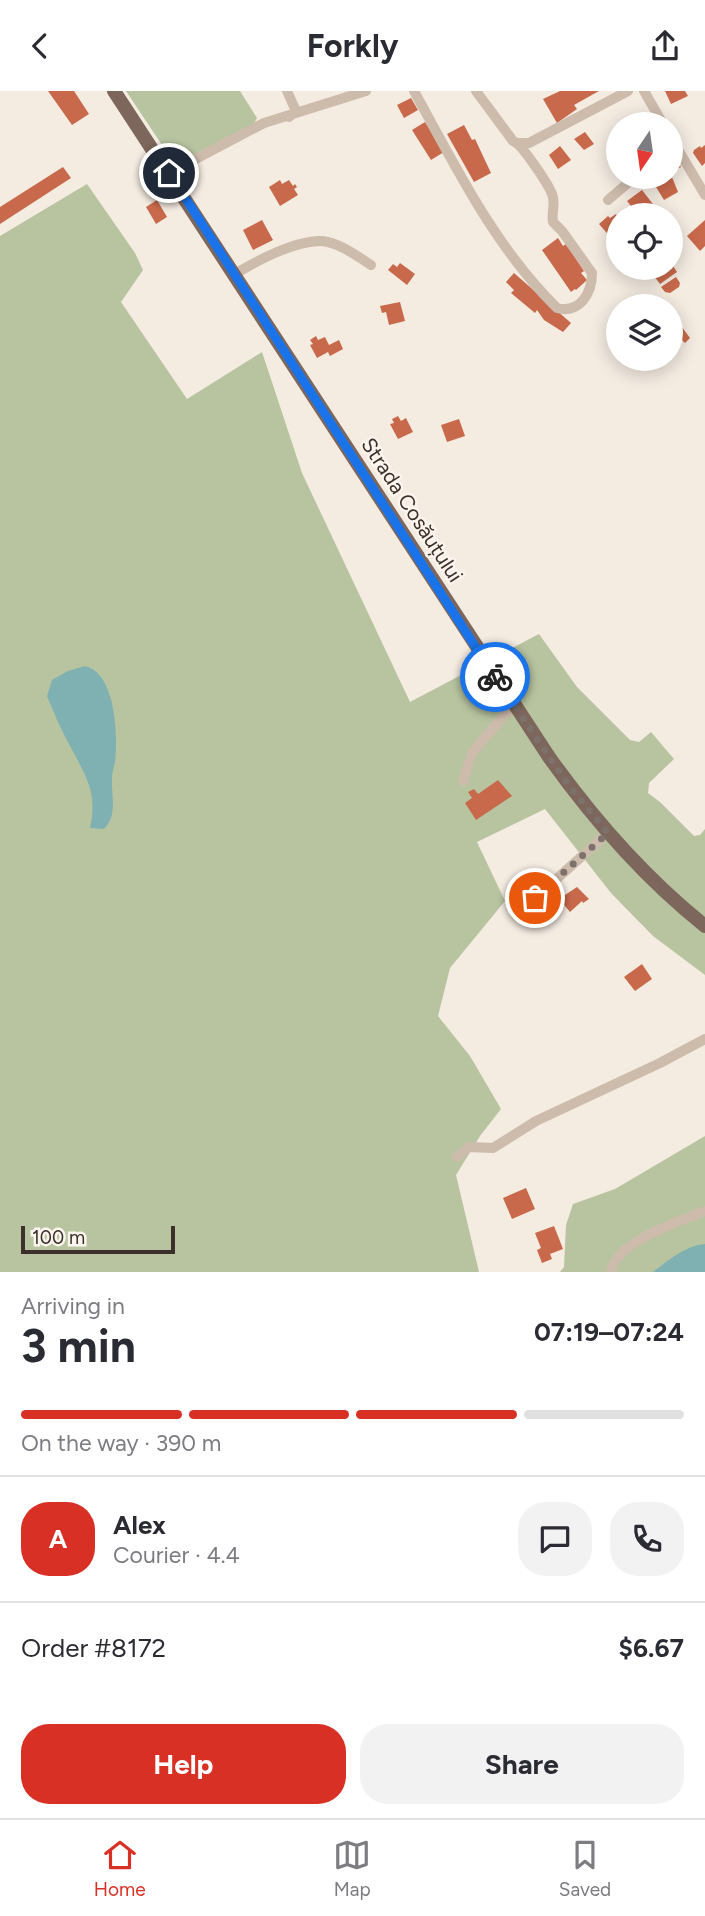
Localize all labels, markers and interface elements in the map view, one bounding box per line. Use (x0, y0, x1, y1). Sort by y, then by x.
icon: back (21, 27, 59, 65)
text: Forkly (307, 27, 398, 65)
icon: share (646, 27, 684, 65)
north arrow (606, 112, 682, 189)
map controls (606, 112, 683, 371)
pin (139, 143, 199, 203)
icon: home (150, 154, 188, 192)
button: locate (606, 203, 683, 280)
button: layers (606, 294, 683, 371)
street label: Strada Cosăuțului (356, 433, 468, 587)
courier (460, 642, 530, 712)
icon: bike (476, 658, 514, 696)
pin (505, 868, 565, 928)
icon: bag (516, 879, 554, 917)
scale bar (21, 1223, 175, 1255)
text: 100 m (32, 1226, 85, 1249)
text: Arriving in (21, 1292, 125, 1320)
text: 07:19–07:24 (534, 1316, 684, 1348)
text: 3 min (21, 1318, 136, 1374)
text: On the way · 390 m (21, 1429, 221, 1457)
button: chat (518, 1502, 592, 1576)
button: phone (610, 1502, 684, 1576)
text: Alex (113, 1509, 166, 1541)
text: A (49, 1523, 67, 1555)
text: Courier · 4.4 (113, 1541, 240, 1569)
text: Order #8172 (21, 1632, 166, 1664)
text: $6.67 (619, 1632, 684, 1664)
button: Help (21, 1724, 346, 1804)
button: Share (360, 1724, 684, 1804)
tab: Home (94, 1836, 146, 1901)
tab: Map (333, 1836, 371, 1901)
tab: Saved (559, 1836, 611, 1901)

